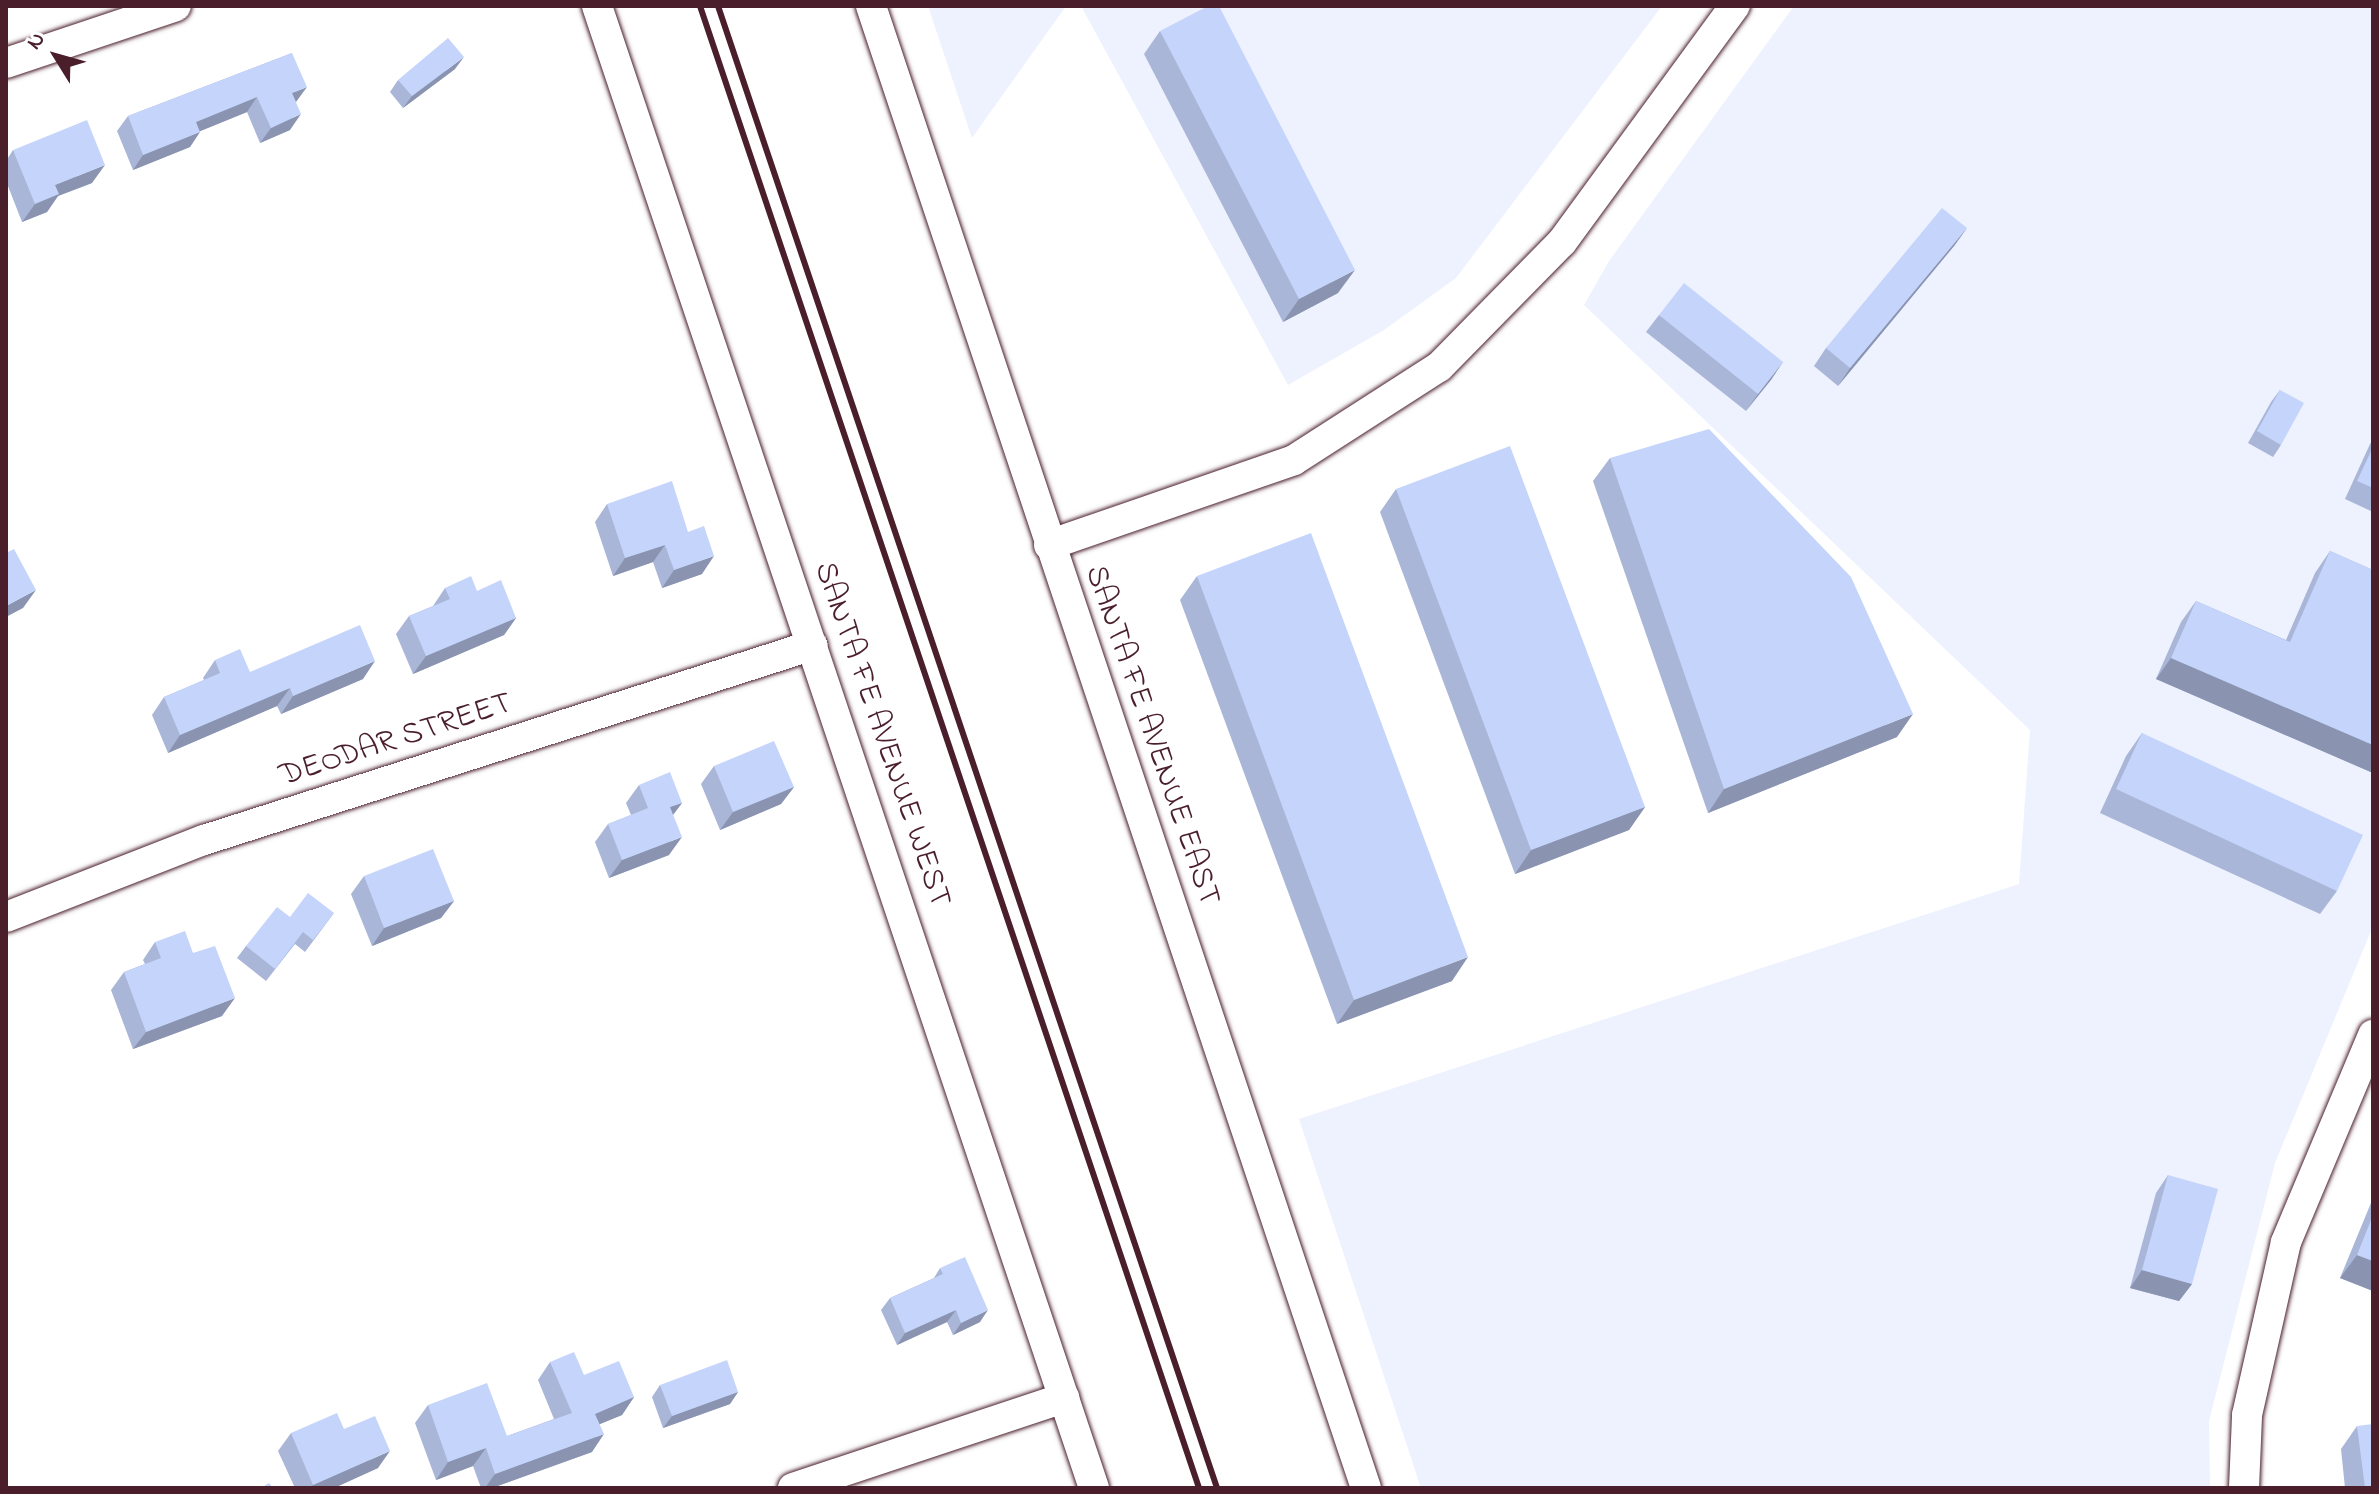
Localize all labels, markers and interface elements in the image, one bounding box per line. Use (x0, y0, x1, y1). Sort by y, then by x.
north arrow (16, 16, 96, 96)
text: N (20, 26, 54, 57)
street label: SANTA FE AVENUE WEST (804, 557, 958, 913)
street label: SANTA FE AVENUE EAST (1075, 561, 1227, 911)
street label: DEODAR STREET (275, 685, 517, 797)

